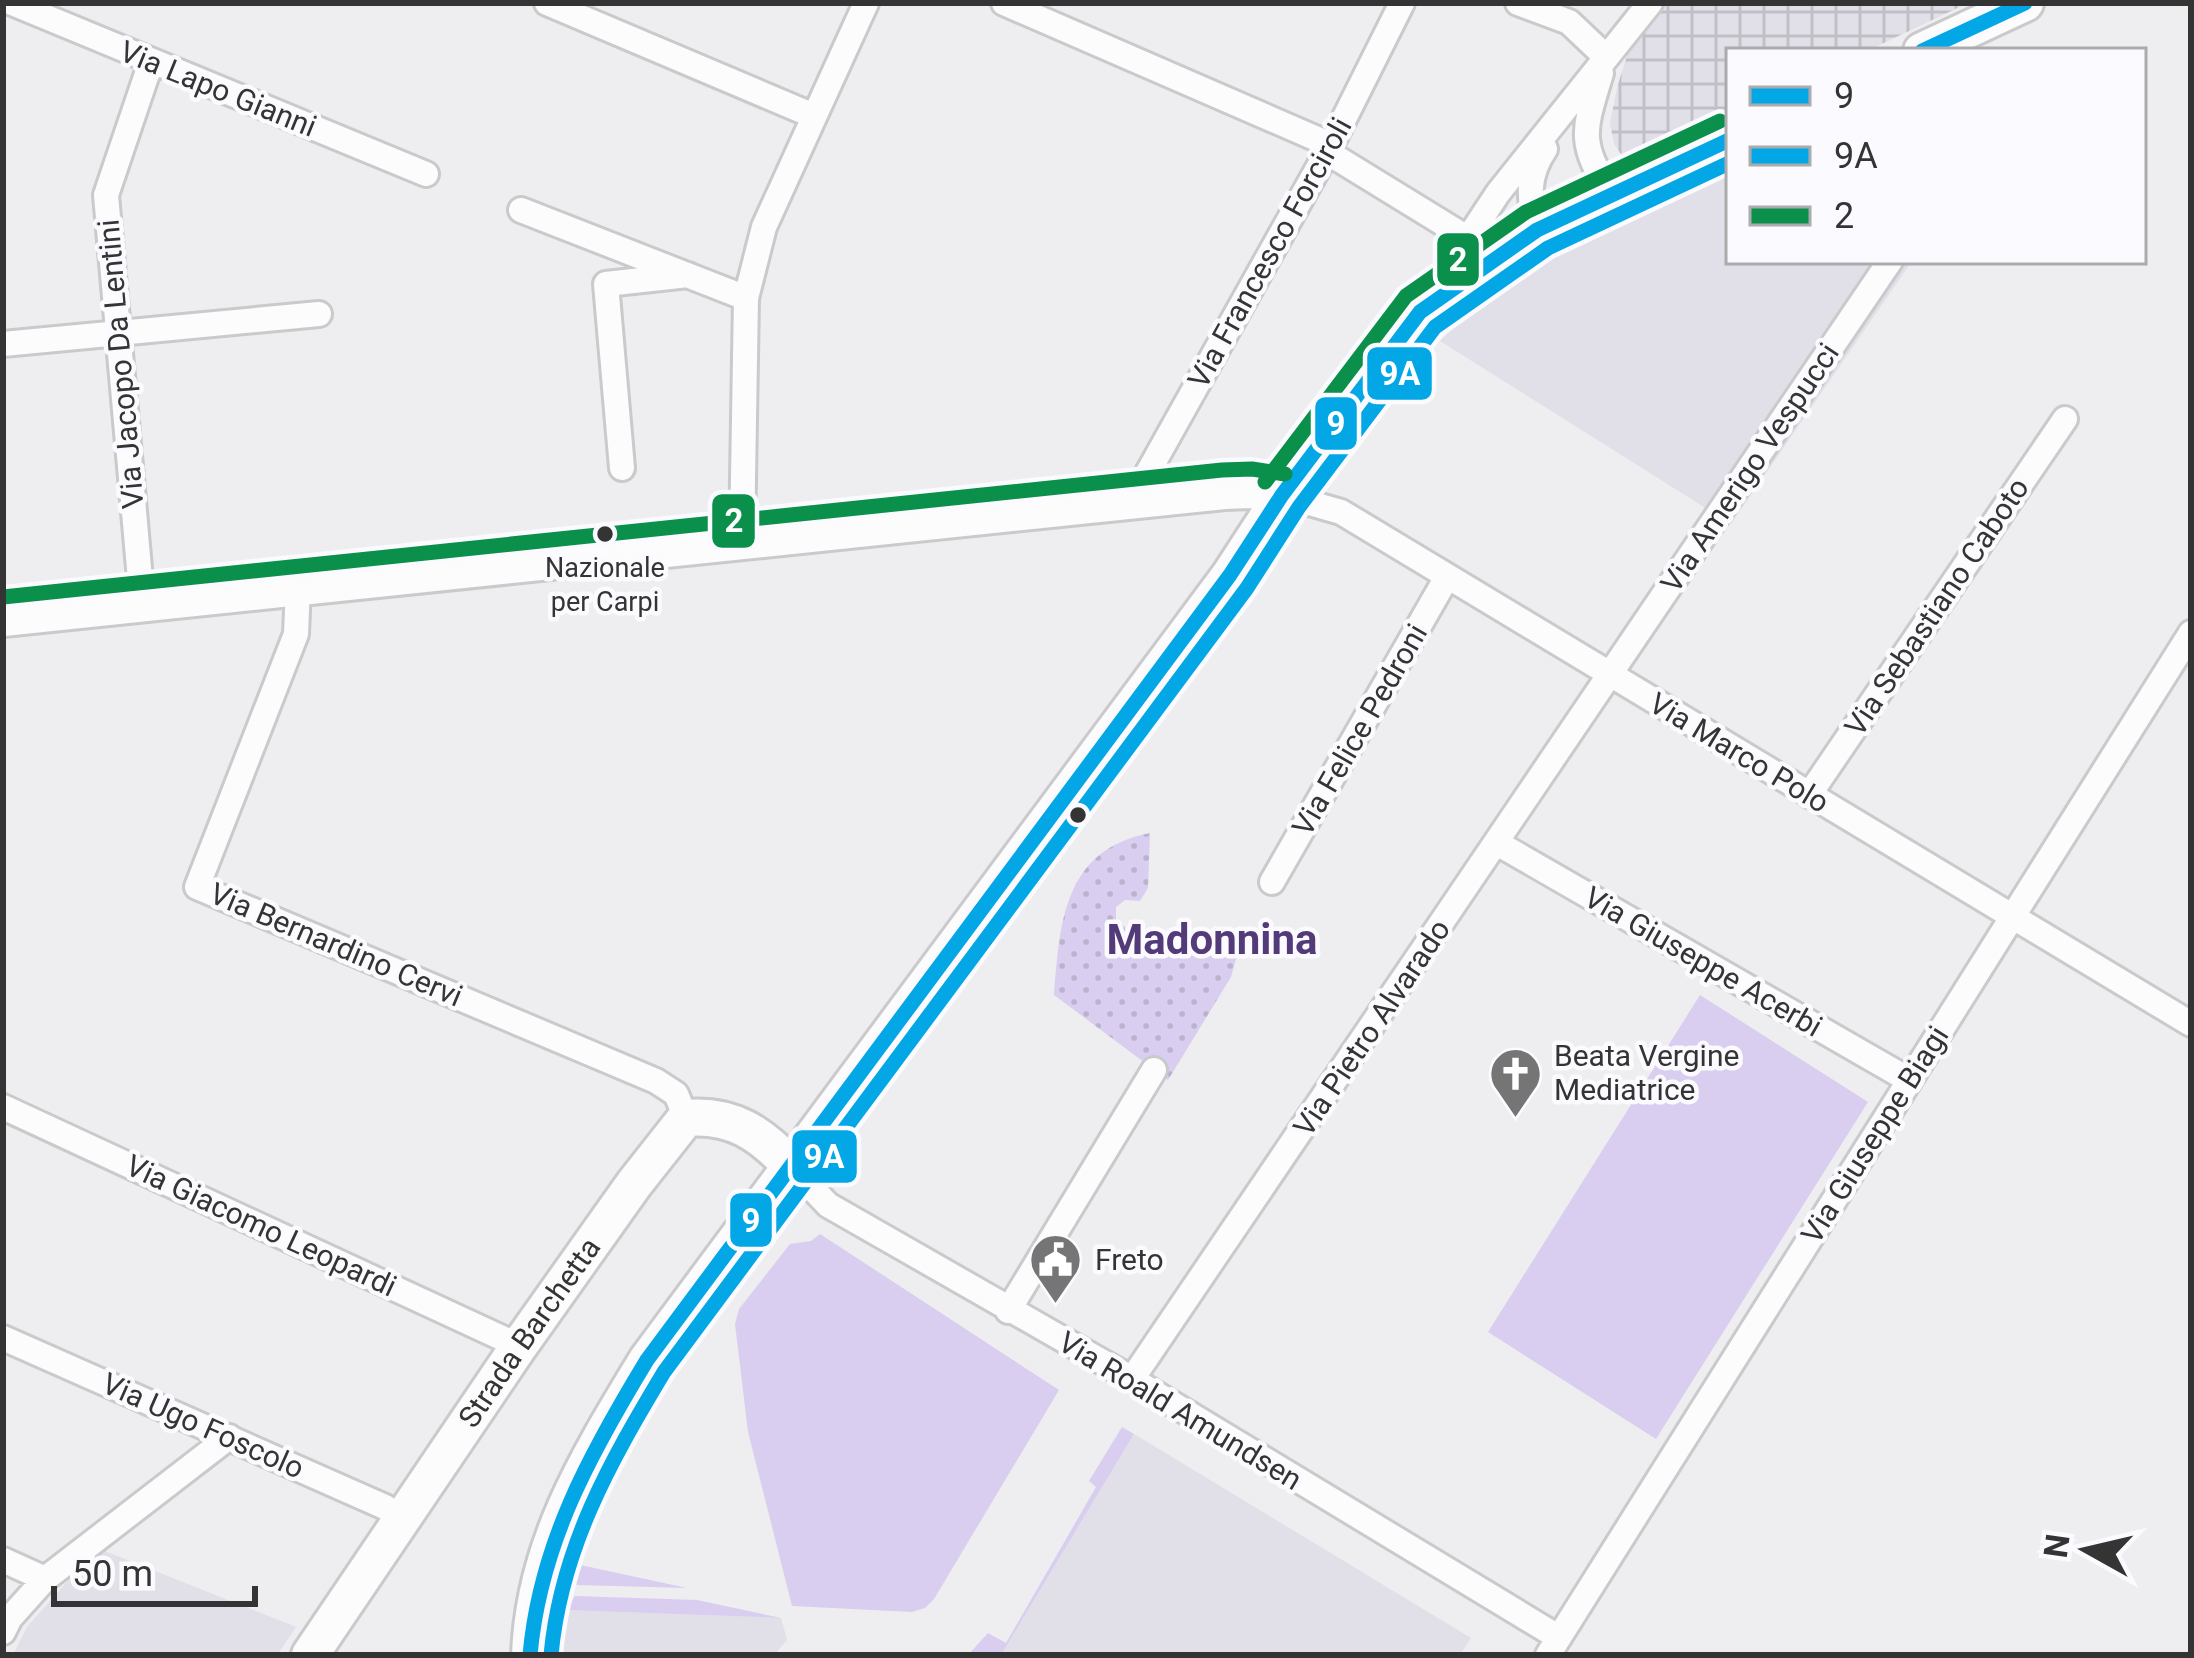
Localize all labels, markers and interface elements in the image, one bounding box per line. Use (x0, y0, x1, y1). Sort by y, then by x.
street label: Via Lapo Gianni (115, 33, 321, 144)
legend (1726, 48, 2146, 264)
text: 9 (1834, 75, 1854, 117)
street label: Via Francesco Forciroli (1181, 111, 1359, 394)
text: 9A (1834, 135, 1878, 177)
text: 2 (1834, 195, 1854, 237)
street label: Via Jacopo Da Lentini (90, 218, 151, 510)
line badge: 2 (1435, 231, 1481, 288)
text: 2 (1449, 240, 1467, 279)
street label: Via Amerigo Vespucci (1653, 337, 1846, 599)
line badge: 9A (1365, 345, 1434, 402)
text: 9A (1379, 354, 1421, 393)
line badge: 9 (1313, 395, 1359, 452)
text: 9 (1327, 404, 1345, 443)
street label: Via Sebastiano Caboto (1837, 471, 2036, 742)
line badge: 2 (710, 492, 757, 550)
text: 2 (725, 501, 743, 540)
marker: Nazionale per Carpi (594, 523, 616, 545)
place label: Nazionale per Carpi (545, 552, 665, 618)
street label: Via Felice Pedroni (1285, 618, 1434, 842)
street label: Via Marco Polo (1643, 685, 1835, 820)
unlabelled marker (1067, 804, 1089, 826)
street label: Via Bernardino Cervi (205, 876, 468, 1014)
street label: Via Giuseppe Acerbi (1578, 879, 1828, 1044)
street label: Via Pietro Alvarado (1286, 913, 1457, 1143)
district label: Madonnina (1107, 915, 1317, 964)
street label: Via Giuseppe Biagi (1794, 1020, 1955, 1250)
place label: Beata Vergine Mediatrice (1554, 1038, 1739, 1107)
church icon: Beata Vergine Mediatrice (1487, 1045, 1543, 1119)
line badge: 9A (790, 1128, 859, 1185)
text: 9A (803, 1137, 845, 1176)
street label: Via Giacomo Leopardi (120, 1147, 402, 1304)
line badge: 9 (728, 1191, 774, 1249)
text: 9 (742, 1201, 760, 1240)
street label: Strada Barchetta (451, 1231, 607, 1434)
public building icon: Freto (1028, 1232, 1084, 1306)
place label: Freto (1095, 1242, 1164, 1277)
street label: Via Roald Amundsen (1052, 1324, 1308, 1497)
street label: Via Ugo Foscolo (97, 1365, 309, 1486)
north arrow (2026, 1490, 2146, 1610)
scale bar (54, 1532, 255, 1606)
text: N (2036, 1532, 2078, 1560)
text: 50 m (72, 1553, 153, 1595)

